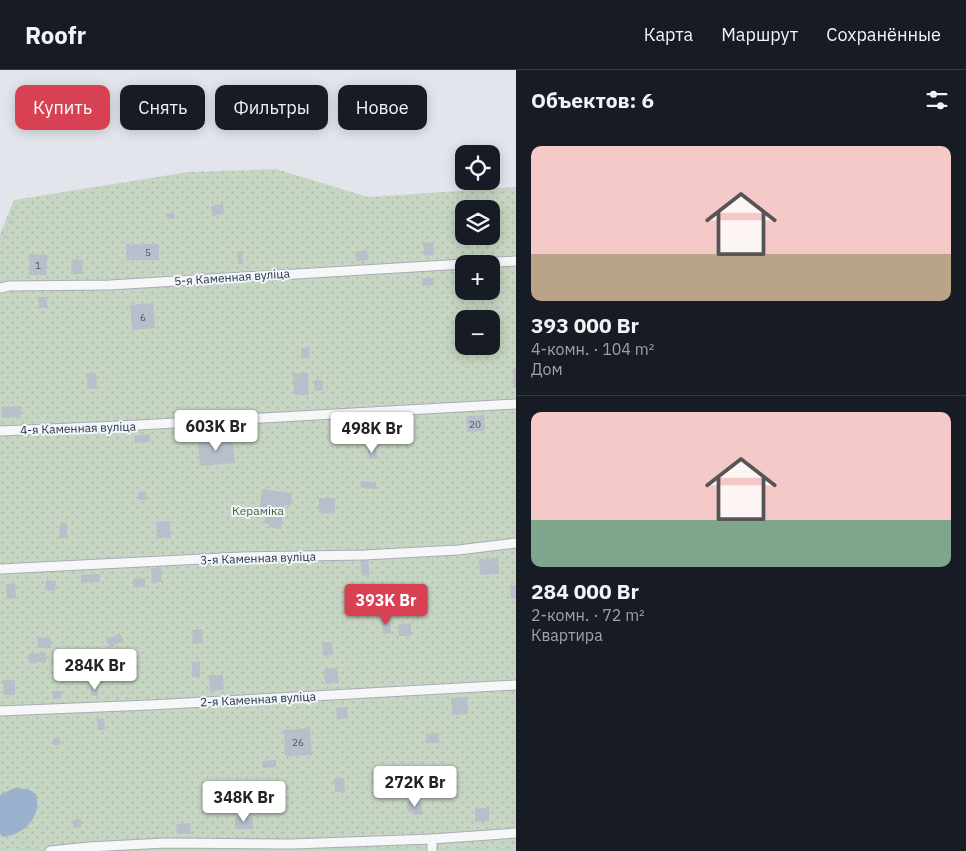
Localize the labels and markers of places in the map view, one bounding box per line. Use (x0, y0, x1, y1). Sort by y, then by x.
pin: 603K Br (170, 410, 262, 452)
pin: 498K Br (326, 412, 418, 454)
pin: 393K Br (340, 584, 432, 626)
pin: 284K Br (49, 648, 141, 691)
pin: 272K Br (369, 766, 461, 808)
pin: 348K Br (198, 780, 290, 823)

